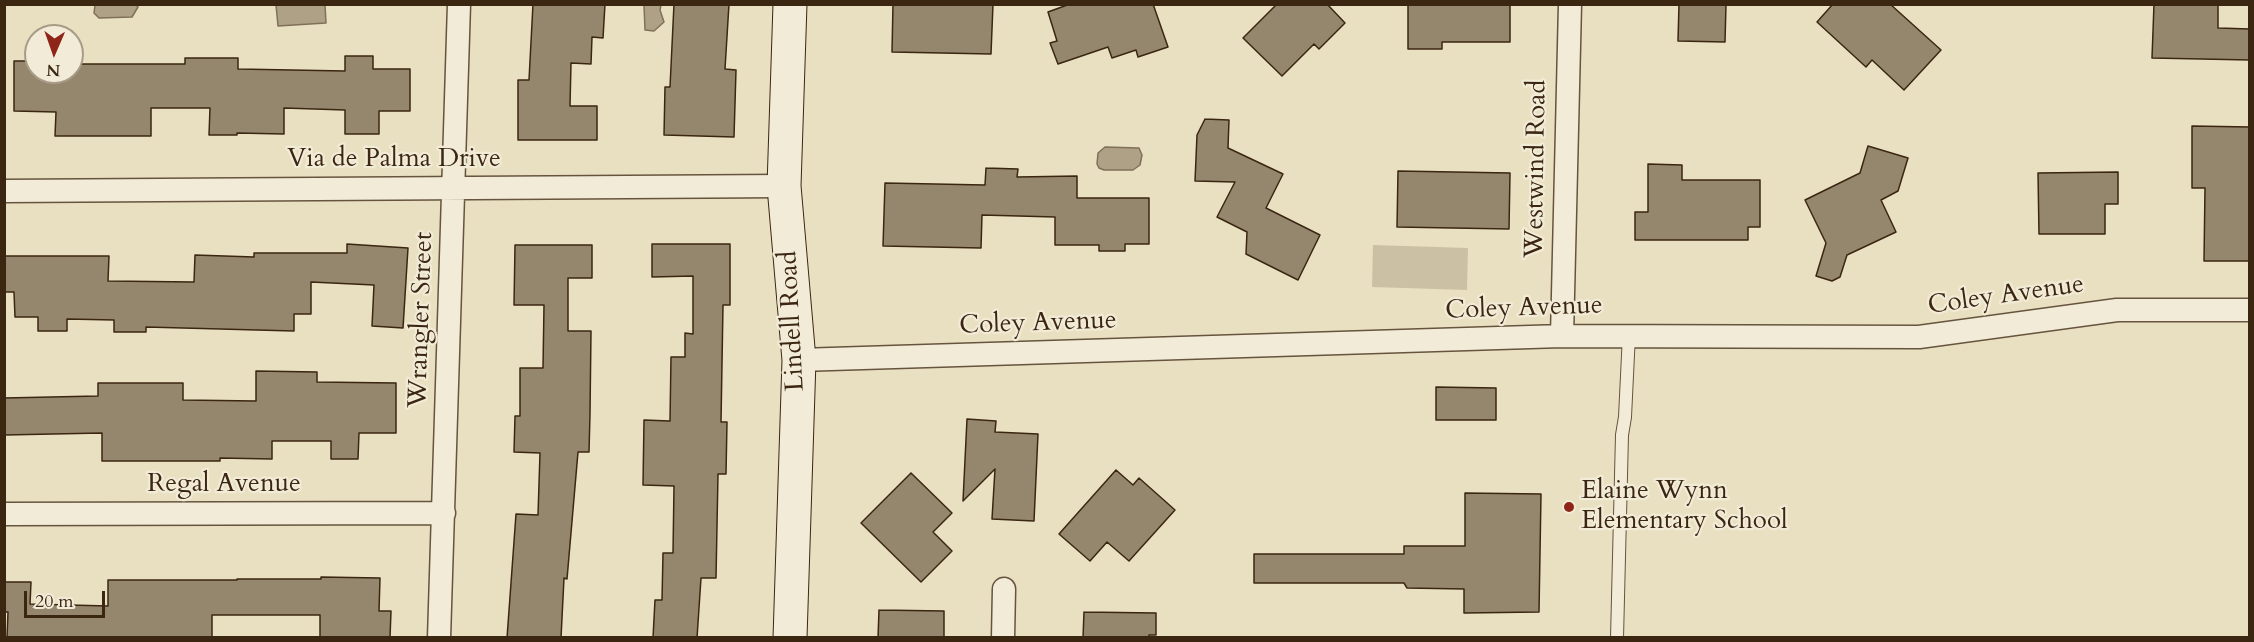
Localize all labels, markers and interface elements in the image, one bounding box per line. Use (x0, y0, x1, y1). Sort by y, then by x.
north arrow (24, 24, 84, 84)
text: N (46, 59, 61, 81)
street label: Westwind Road (1520, 80, 1554, 258)
street label: Via de Palma Drive (287, 144, 501, 176)
street label: Wrangler Street (403, 231, 441, 409)
street label: Lindell Road (774, 250, 812, 392)
street label: Coley Avenue (1926, 270, 2086, 322)
street label: Coley Avenue (1445, 291, 1603, 327)
street label: Coley Avenue (959, 306, 1117, 342)
street label: Regal Avenue (147, 469, 301, 501)
place label: Elaine Wynn Elementary School (1581, 476, 1788, 538)
marker: Elaine Wynn Elementary School (1562, 500, 1576, 514)
scale bar (27, 579, 108, 617)
text: 20 m (35, 589, 74, 614)

